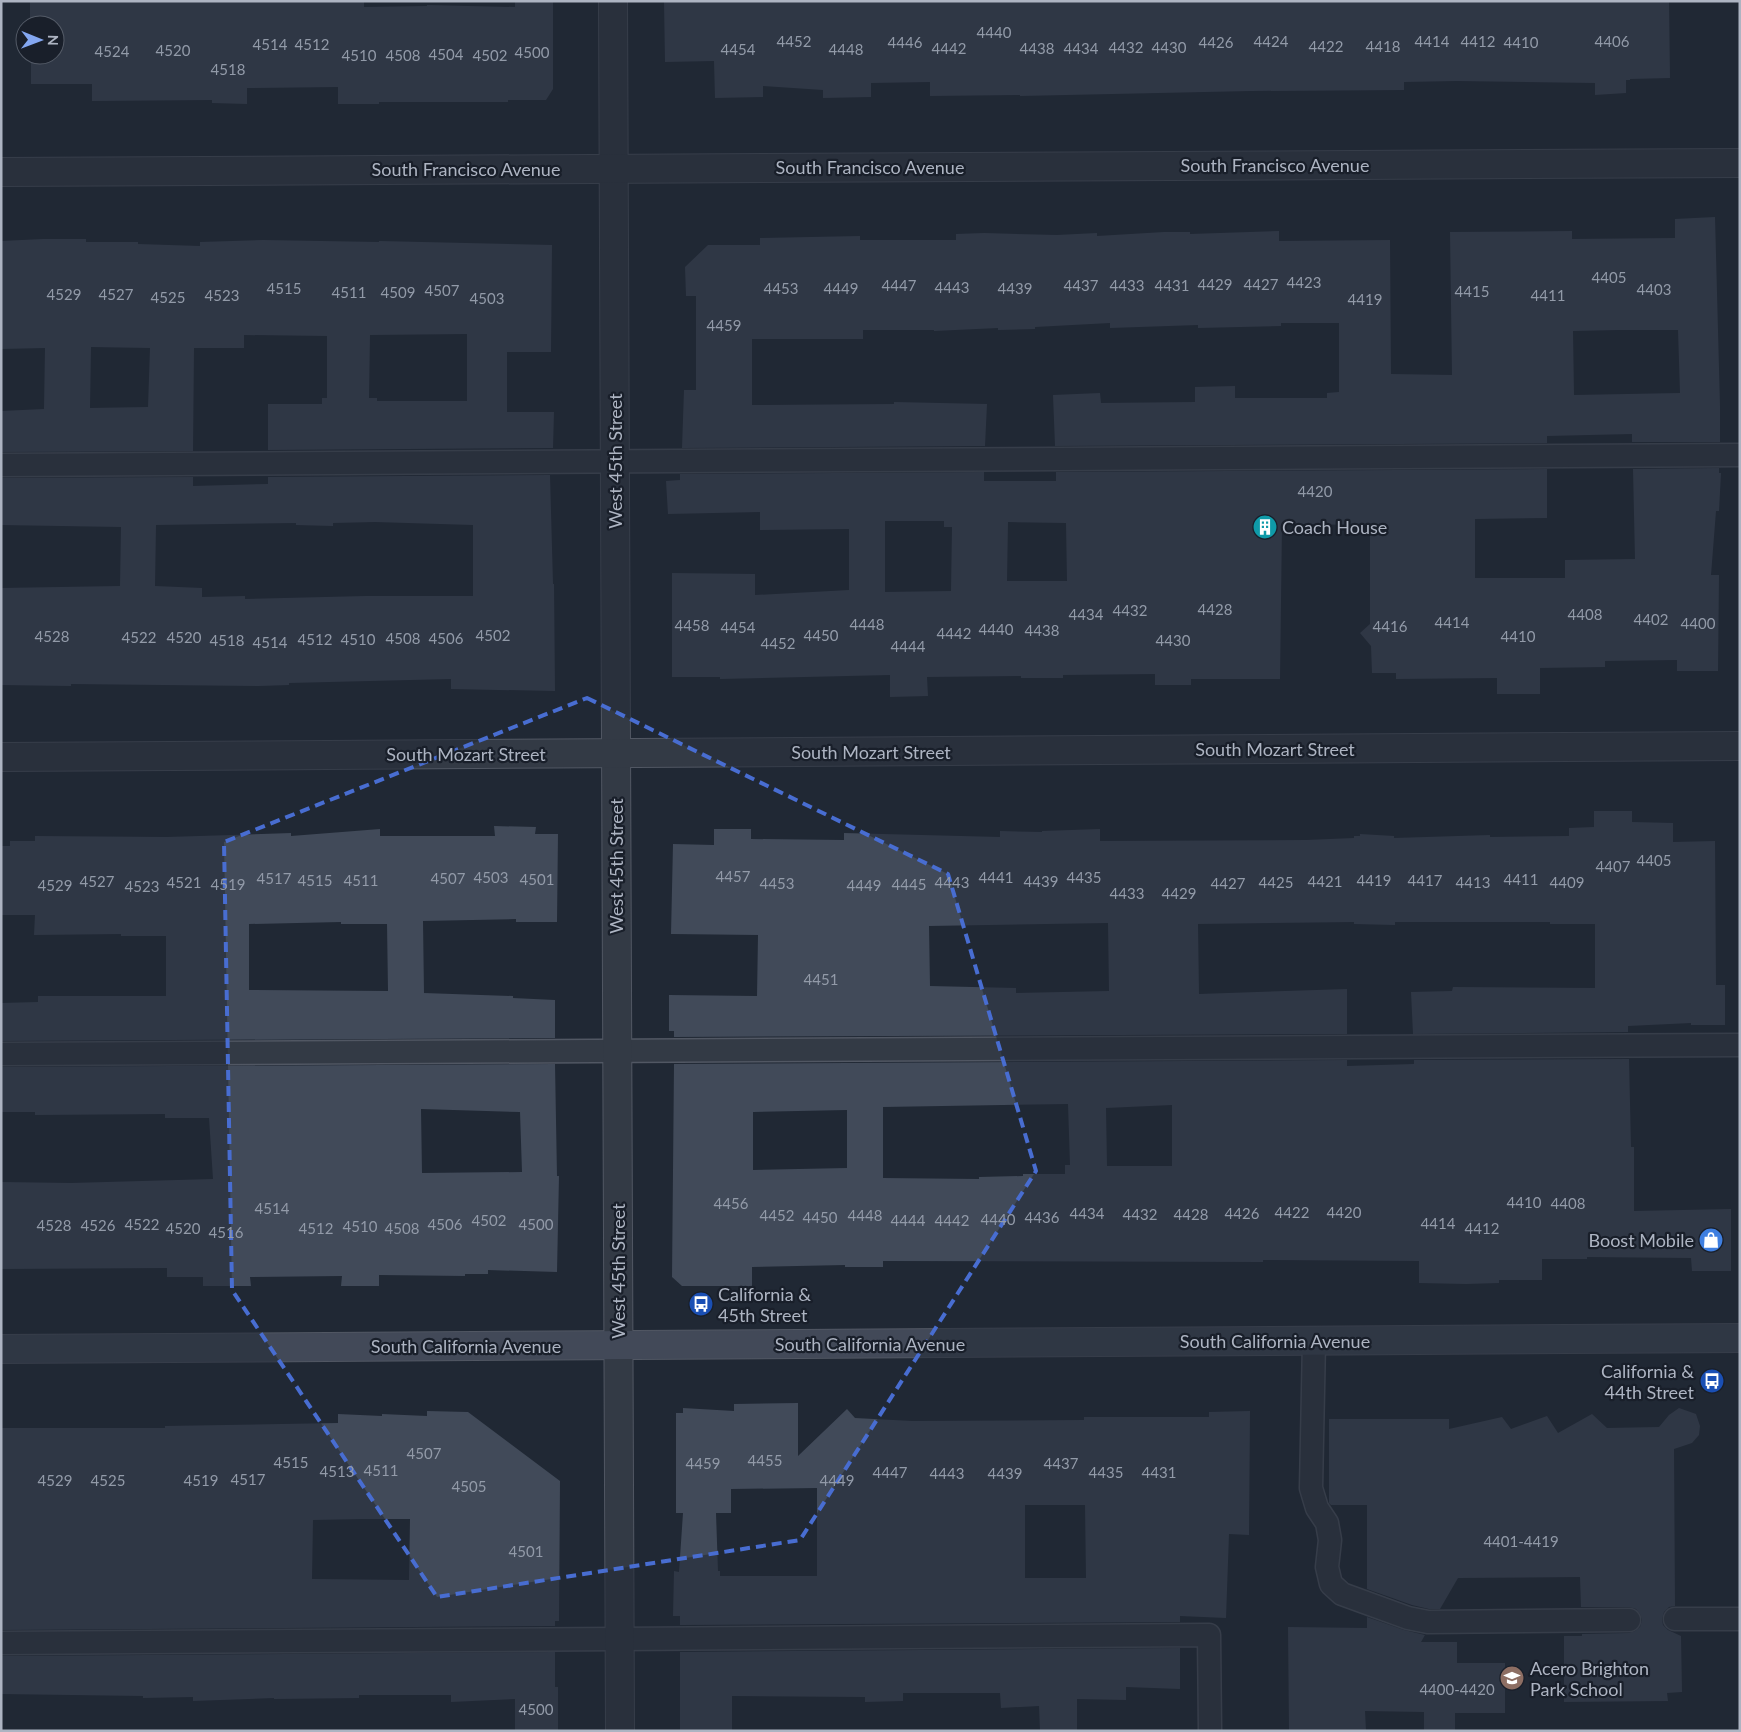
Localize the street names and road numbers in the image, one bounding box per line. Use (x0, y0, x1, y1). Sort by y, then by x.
street label: South Francisco Avenue (1181, 154, 1369, 176)
street label: South Francisco Avenue (776, 156, 964, 178)
street label: South Francisco Avenue (372, 158, 560, 180)
street label: West 45th Street (604, 393, 626, 529)
street label: South Mozart Street (1195, 738, 1355, 760)
street label: South Mozart Street (791, 741, 951, 763)
street label: South Mozart Street (386, 743, 546, 765)
street label: West 45th Street (605, 798, 627, 934)
street label: West 45th Street (607, 1203, 629, 1339)
street label: South California Avenue (1180, 1330, 1370, 1352)
street label: South California Avenue (775, 1333, 965, 1355)
street label: South California Avenue (371, 1335, 561, 1357)

